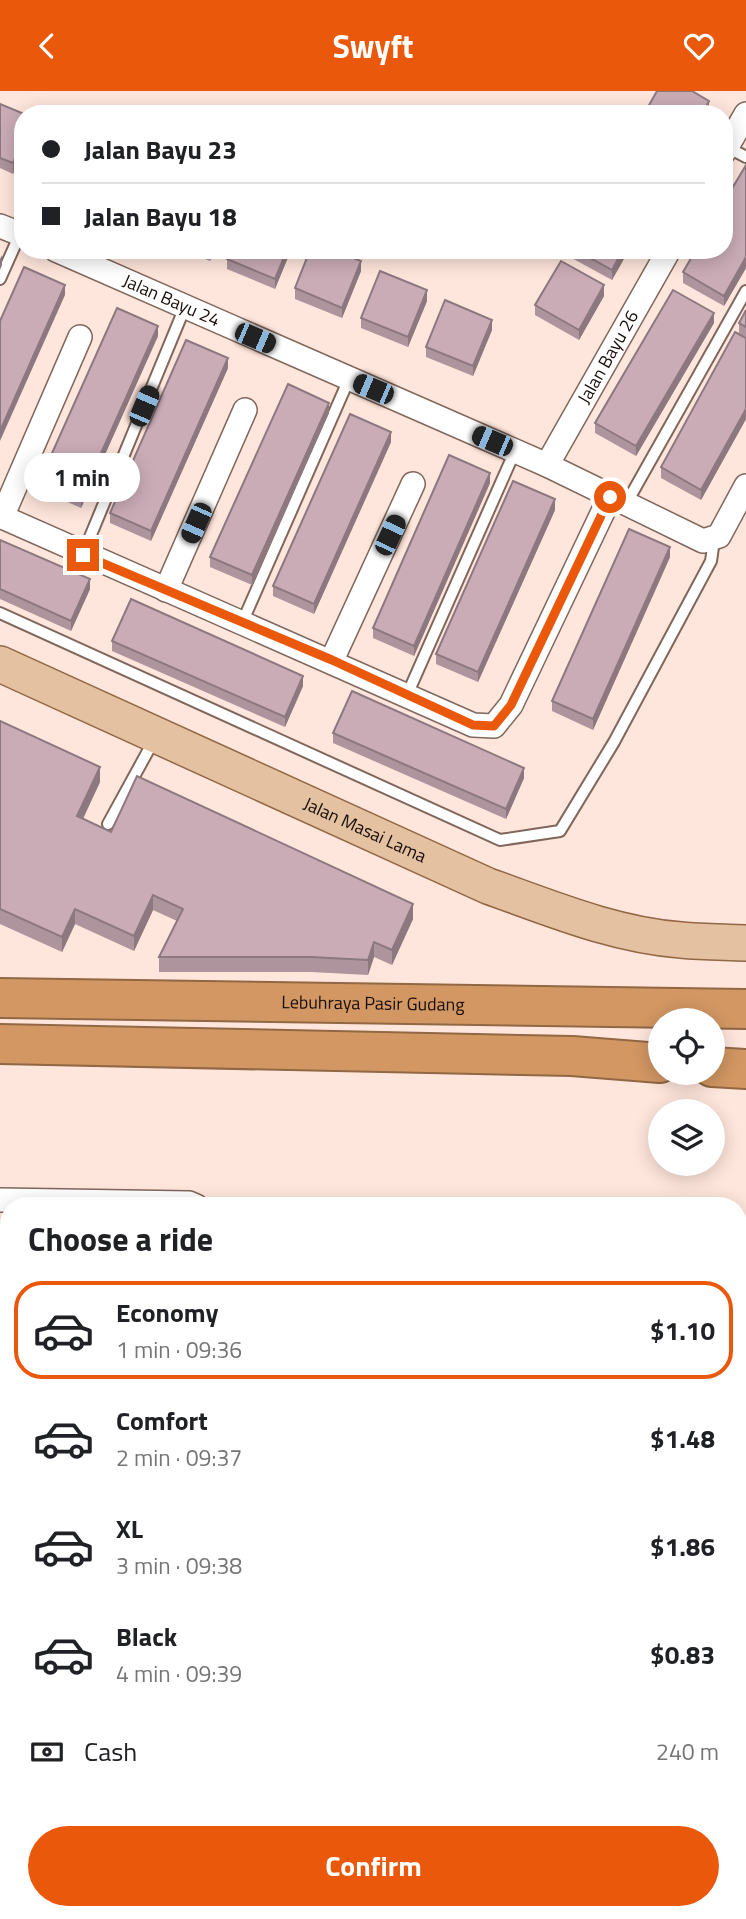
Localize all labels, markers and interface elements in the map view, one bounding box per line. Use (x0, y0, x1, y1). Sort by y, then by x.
text: Swyft (333, 22, 413, 70)
icon: back (28, 27, 66, 65)
icon: heart (680, 27, 718, 65)
text: Jalan Bayu 23 (84, 130, 237, 169)
text: Jalan Bayu 18 (84, 197, 237, 236)
street label: Jalan Bayu 24 (119, 267, 224, 333)
street label: Jalan Bayu 26 (570, 305, 645, 409)
car (232, 320, 279, 356)
car (350, 371, 397, 407)
car (127, 383, 162, 429)
car (469, 423, 516, 459)
callout: 1 min (25, 454, 141, 503)
text: 1 min (54, 460, 110, 495)
route start (594, 481, 626, 513)
car (178, 500, 215, 546)
car (372, 512, 409, 558)
route end (67, 539, 99, 571)
street label: Jalan Masai Lama (299, 790, 431, 869)
street label: Lebuhraya Pasir Gudang (281, 988, 465, 1018)
map controls (648, 1008, 725, 1176)
button: locate (648, 1008, 725, 1085)
button: layers (648, 1099, 725, 1176)
text: Choose a ride (28, 1215, 213, 1263)
text: Economy (116, 1293, 218, 1332)
icon: car (32, 1299, 95, 1362)
text: $1.10 (650, 1311, 715, 1350)
text: 1 min · 09:36 (116, 1332, 242, 1367)
text: Comfort (116, 1401, 208, 1440)
icon: car (32, 1407, 95, 1470)
text: $1.48 (650, 1419, 715, 1458)
text: 2 min · 09:37 (116, 1440, 242, 1475)
text: XL (116, 1509, 143, 1548)
icon: car (32, 1515, 95, 1578)
text: $1.86 (650, 1527, 715, 1566)
text: 3 min · 09:38 (116, 1548, 242, 1583)
text: Black (116, 1617, 177, 1656)
icon: car (32, 1623, 95, 1686)
text: $0.83 (650, 1635, 715, 1674)
text: 4 min · 09:39 (116, 1656, 242, 1691)
text: Cash (84, 1732, 137, 1771)
icon: cash (28, 1733, 66, 1771)
text: 240 m (656, 1734, 719, 1769)
button: Confirm (28, 1826, 719, 1906)

